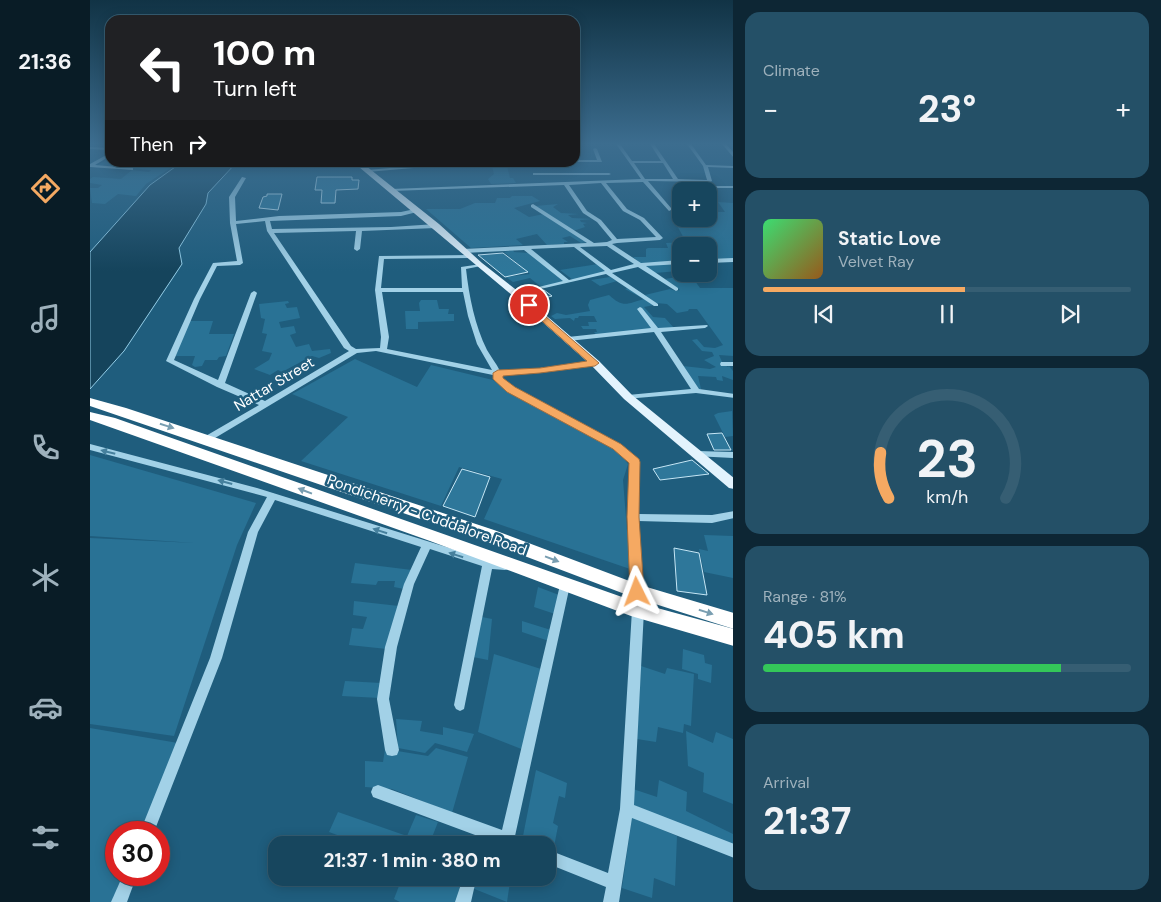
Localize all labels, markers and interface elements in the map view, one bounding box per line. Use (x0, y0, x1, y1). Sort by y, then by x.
text: 100 m (213, 30, 316, 76)
icon: left (130, 35, 195, 100)
text: 21:36 (18, 47, 72, 76)
text: Climate (763, 60, 820, 81)
text: Turn left (213, 74, 297, 103)
text: 23° (918, 84, 976, 134)
text: − (763, 91, 778, 128)
text: + (1116, 91, 1131, 128)
icon: right (183, 130, 211, 158)
text: Then (130, 132, 173, 157)
icon: directions (28, 171, 63, 206)
map controls (672, 182, 717, 282)
button: + (672, 182, 717, 227)
text: Static Love (838, 226, 941, 251)
button: − (672, 237, 717, 282)
text: Velvet Ray (838, 251, 914, 272)
pin (508, 284, 550, 326)
icon: arrive (515, 291, 543, 319)
icon: previous (810, 300, 838, 328)
icon: pause (933, 300, 961, 328)
icon: next (1056, 300, 1084, 328)
icon: music (28, 301, 63, 336)
street label: Nattar Street (230, 352, 318, 416)
one-way arrow (160, 423, 175, 430)
text: 23 (916, 425, 978, 493)
icon: phone (28, 430, 63, 465)
one-way arrow (100, 448, 115, 456)
street label: Pondicherry - Cuddalore Road (324, 469, 530, 561)
one-way arrow (217, 478, 232, 486)
text: km/h (926, 485, 968, 509)
one-way arrow (298, 487, 313, 494)
one-way arrow (372, 526, 387, 534)
one-way arrow (448, 550, 463, 558)
one-way arrow (545, 556, 560, 563)
icon: climate (28, 560, 63, 595)
position arrow (610, 565, 662, 617)
text: Range · 81% (763, 586, 847, 607)
one-way arrow (699, 609, 714, 617)
text: 405 km (763, 610, 905, 660)
icon: car (28, 690, 63, 725)
text: Arrival (763, 772, 810, 793)
text: 21:37 (763, 796, 851, 846)
icon: filters (28, 820, 63, 855)
speed limit sign: 30 (105, 821, 170, 886)
text: 21:37 · 1 min · 380 m (323, 848, 501, 873)

